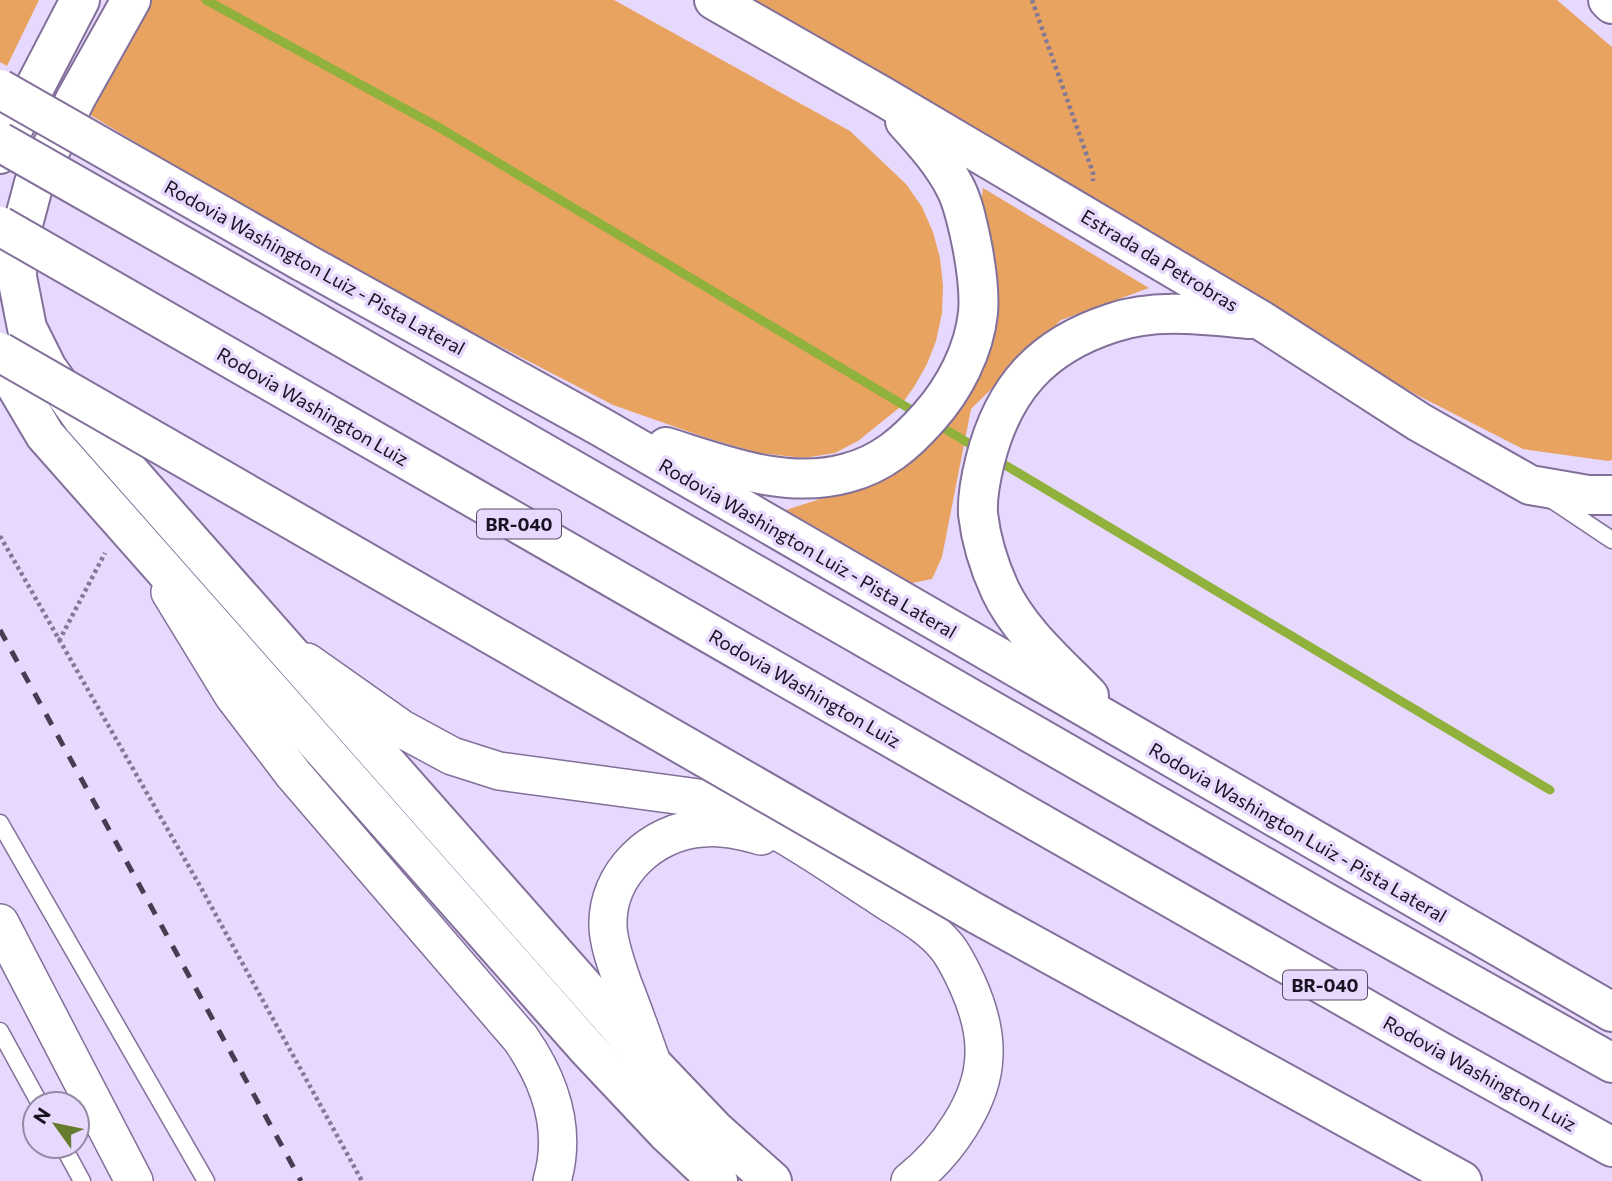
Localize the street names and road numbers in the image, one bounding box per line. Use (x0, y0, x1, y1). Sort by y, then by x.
street label: Rodovia Washington Luiz - Pista Lateral (161, 175, 469, 359)
street label: Estrada da Petrobras (1077, 204, 1243, 316)
street label: Rodovia Washington Luiz (213, 342, 413, 470)
street label: Rodovia Washington Luiz - Pista Lateral (655, 453, 961, 643)
road number: BR-040 (477, 510, 561, 538)
street label: Rodovia Washington Luiz (705, 624, 905, 752)
street label: Rodovia Washington Luiz - Pista Lateral (1145, 737, 1451, 927)
road number: BR-040 (1283, 970, 1367, 1000)
street label: Rodovia Washington Luiz (1380, 1010, 1580, 1136)

